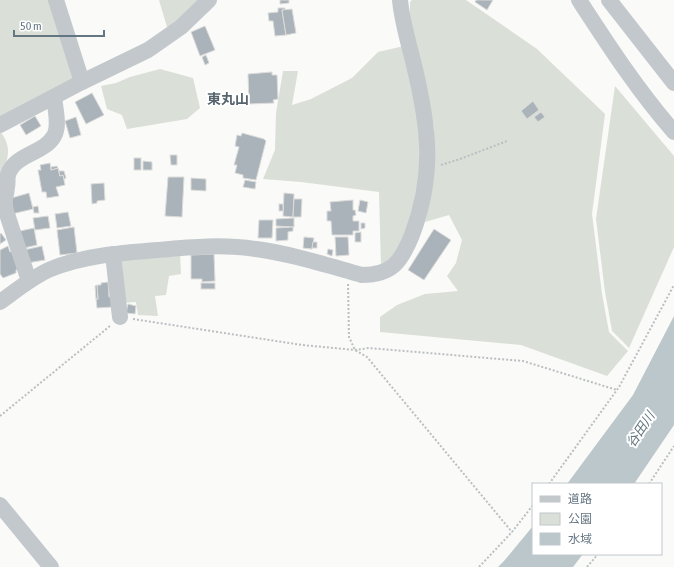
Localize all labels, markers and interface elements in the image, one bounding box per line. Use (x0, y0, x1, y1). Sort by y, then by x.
scale bar (14, 12, 104, 38)
text: 50 m (20, 19, 42, 33)
district label: 東丸山 (207, 91, 249, 107)
water label: 谷田川 (623, 407, 659, 450)
legend (532, 483, 662, 555)
text: 道路 (568, 492, 592, 506)
text: 公園 (568, 512, 592, 526)
text: 水域 (568, 532, 592, 546)

